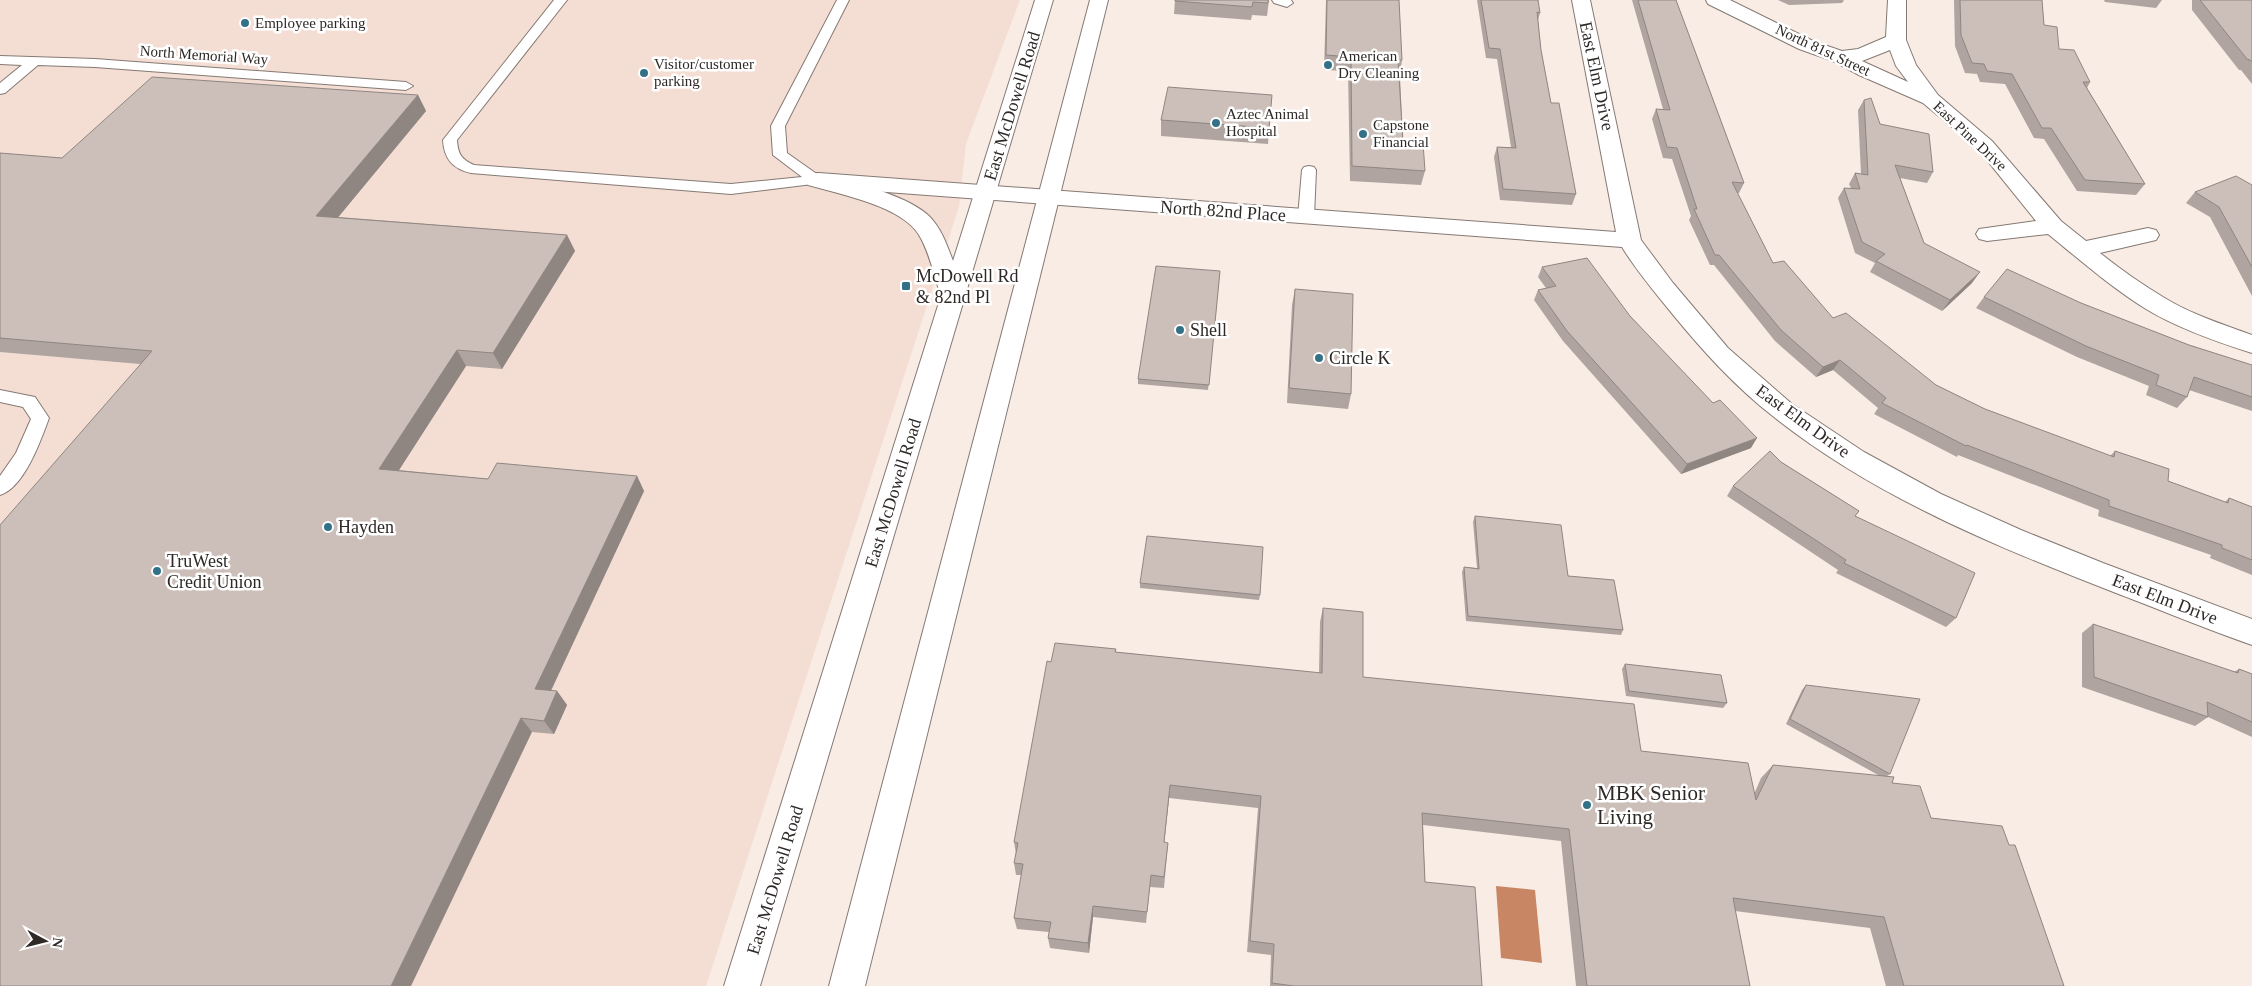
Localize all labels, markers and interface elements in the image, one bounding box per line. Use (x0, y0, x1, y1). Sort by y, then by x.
place label: Employee parking (255, 15, 366, 31)
marker: Employee parking (239, 17, 251, 29)
street label: East Elm Drive (1576, 20, 1618, 132)
street label: North 81st Street (1773, 21, 1874, 79)
street label: East McDowell Road (980, 29, 1044, 183)
street label: North Memorial Way (139, 43, 269, 67)
place label: American Dry Cleaning (1338, 48, 1420, 81)
place label: Visitor/customer parking (654, 56, 754, 89)
marker: American Dry Cleaning (1322, 59, 1334, 71)
marker: Visitor/customer parking (638, 67, 650, 79)
street label: East Pine Drive (1930, 98, 2010, 174)
place label: Aztec Animal Hospital (1226, 106, 1309, 139)
marker: Aztec Animal Hospital (1210, 117, 1222, 129)
place label: Capstone Financial (1373, 117, 1429, 150)
marker: Capstone Financial (1357, 128, 1369, 140)
street label: North 82nd Place (1159, 197, 1287, 225)
place label: McDowell Rd & 82nd Pl (916, 266, 1019, 307)
marker: McDowell Rd & 82nd Pl (900, 280, 912, 292)
place label: Shell (1190, 320, 1227, 340)
marker: Shell (1174, 324, 1186, 336)
place label: Circle K (1329, 348, 1390, 368)
marker: Circle K (1313, 352, 1325, 364)
street label: East Elm Drive (1752, 380, 1854, 462)
street label: East McDowell Road (861, 416, 925, 570)
place label: Hayden (338, 517, 394, 537)
marker: Hayden (322, 521, 334, 533)
place label: TruWest Credit Union (167, 551, 262, 592)
marker: TruWest Credit Union (151, 565, 163, 577)
street label: East Elm Drive (2110, 570, 2220, 628)
place label: MBK Senior Living (1597, 781, 1705, 829)
marker: MBK Senior Living (1581, 799, 1593, 811)
street label: East McDowell Road (743, 803, 807, 957)
north arrow (20, 916, 70, 966)
text: N (49, 937, 65, 948)

